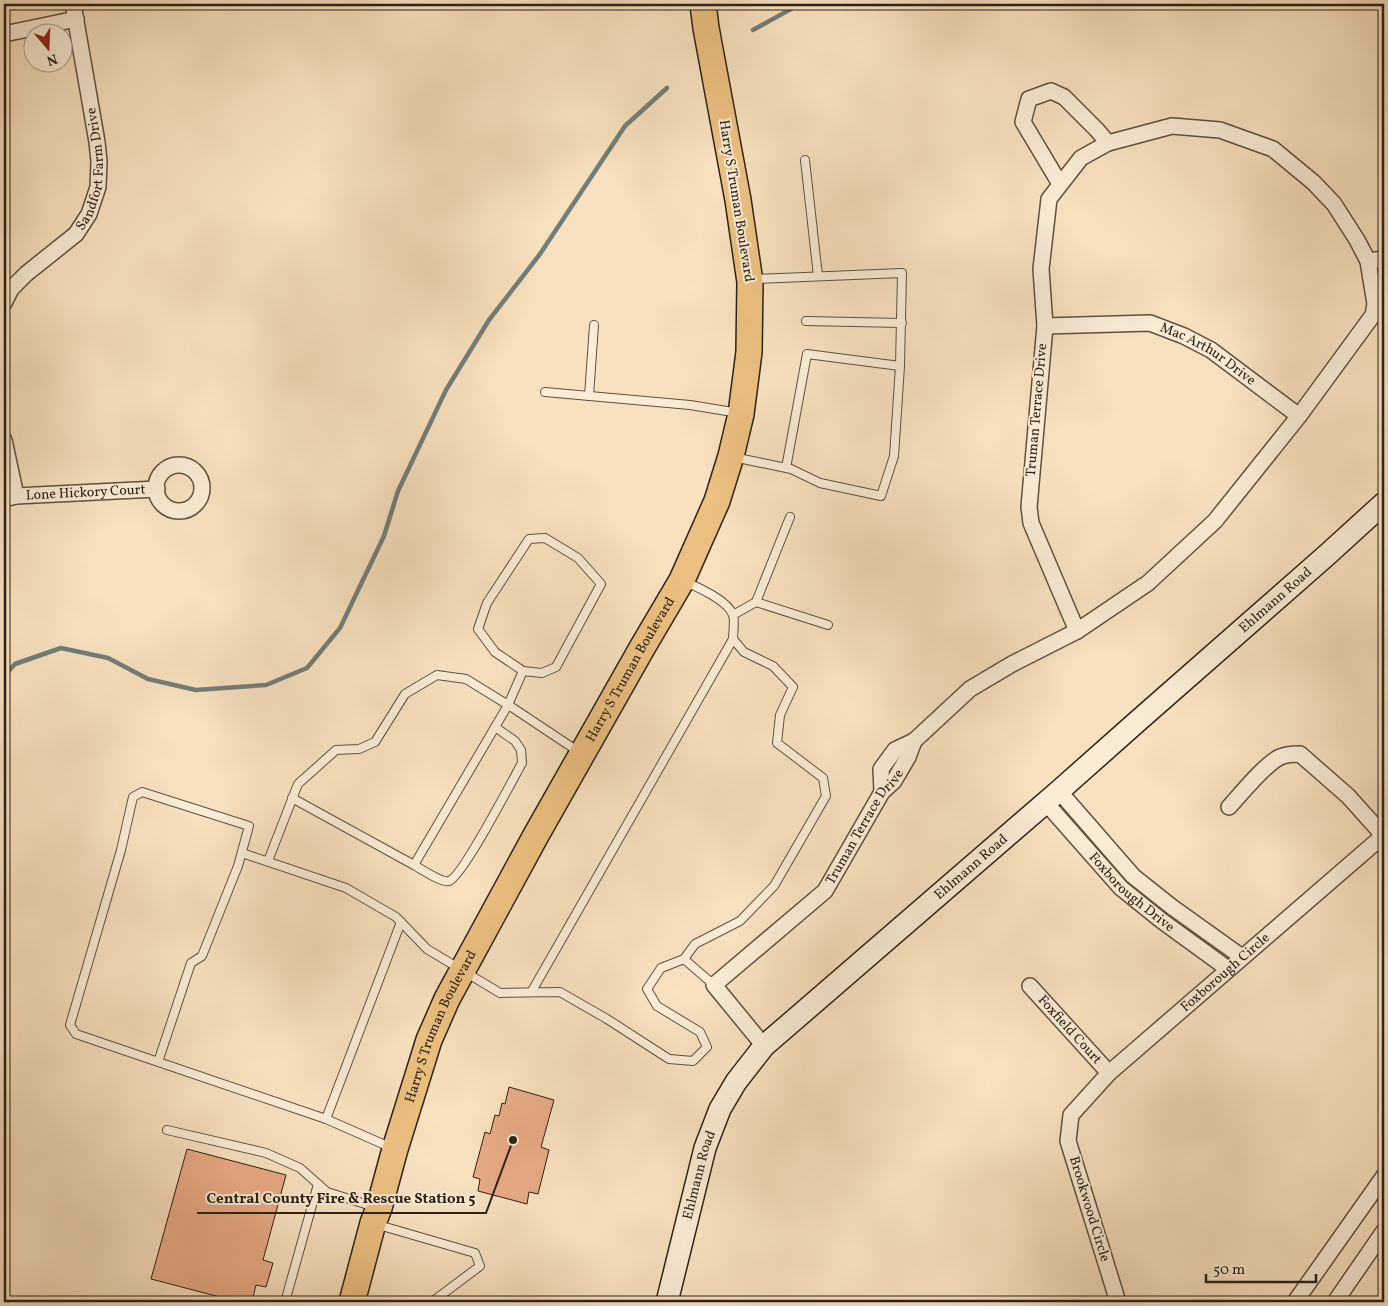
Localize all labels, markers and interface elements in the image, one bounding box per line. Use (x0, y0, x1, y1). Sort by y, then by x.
north arrow (22, 22, 72, 72)
text: N (44, 48, 60, 70)
street label: Sandfort Farm Drive (71, 106, 109, 234)
street label: Harry S Truman Boulevard (714, 118, 758, 284)
street label: Mac Arthur Drive (1157, 318, 1260, 390)
street label: Truman Terrace Drive (1022, 342, 1052, 478)
street label: Lone Hickory Court (25, 480, 146, 505)
street label: Ehlmann Road (1235, 563, 1316, 637)
street label: Harry S Truman Boulevard (581, 593, 679, 746)
street label: Truman Terrace Drive (821, 765, 909, 888)
street label: Ehlmann Road (930, 830, 1012, 904)
street label: Foxborough Drive (1084, 848, 1179, 937)
street label: Foxborough Circle (1176, 928, 1274, 1016)
street label: Harry S Truman Boulevard (400, 947, 481, 1105)
street label: Foxfield Court (1033, 991, 1106, 1068)
street label: Ehlmann Road (678, 1128, 720, 1222)
street label: Brookwood Circle (1064, 1154, 1114, 1264)
callout: Central County Fire & Rescue Station 5 (197, 1183, 486, 1213)
text: Central County Fire & Rescue Station 5 (206, 1189, 476, 1210)
scale bar (1206, 1251, 1316, 1283)
text: 50 m (1213, 1260, 1245, 1281)

